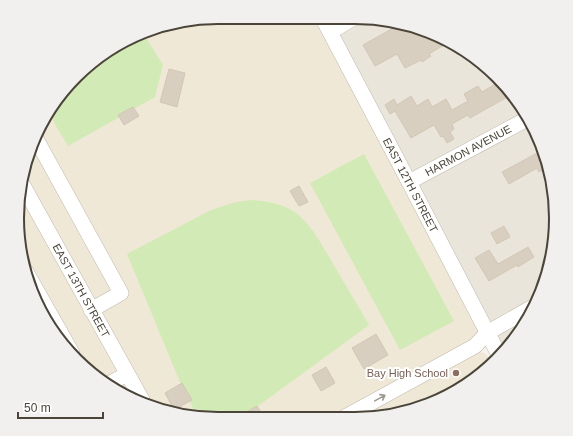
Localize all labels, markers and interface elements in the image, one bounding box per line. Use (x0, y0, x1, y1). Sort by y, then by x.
street label: HARMON AVENUE (423, 123, 513, 178)
street label: EAST 12TH STREET (381, 136, 440, 235)
street label: EAST 13TH STREET (50, 242, 112, 340)
place label: Bay High School (367, 367, 448, 379)
marker: Bay High School (451, 368, 461, 378)
scale bar (18, 394, 103, 420)
one-way arrow (373, 394, 385, 402)
text: 50 m (24, 401, 51, 415)

